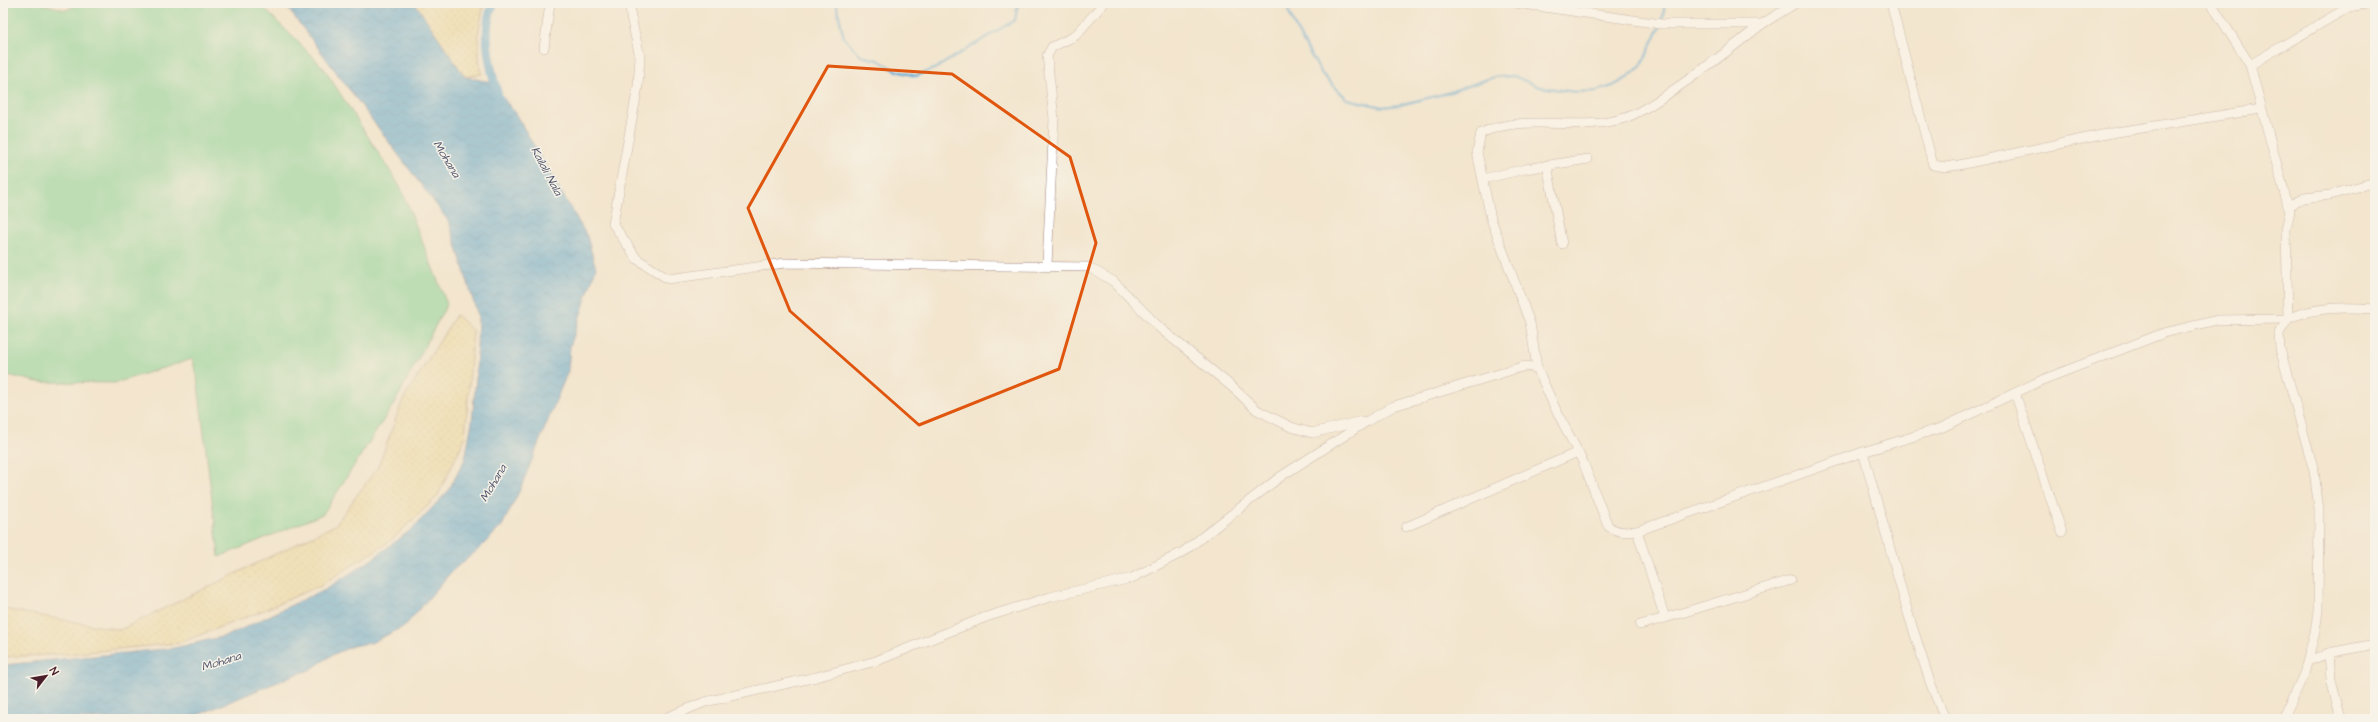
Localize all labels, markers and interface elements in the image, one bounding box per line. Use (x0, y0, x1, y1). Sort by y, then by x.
water label: Mohana (429, 137, 465, 182)
water label: Kailali Nala (527, 144, 567, 200)
water label: Mohana (476, 461, 512, 505)
water label: Mohana (199, 647, 244, 676)
north arrow (26, 656, 66, 696)
text: N (46, 664, 62, 678)

